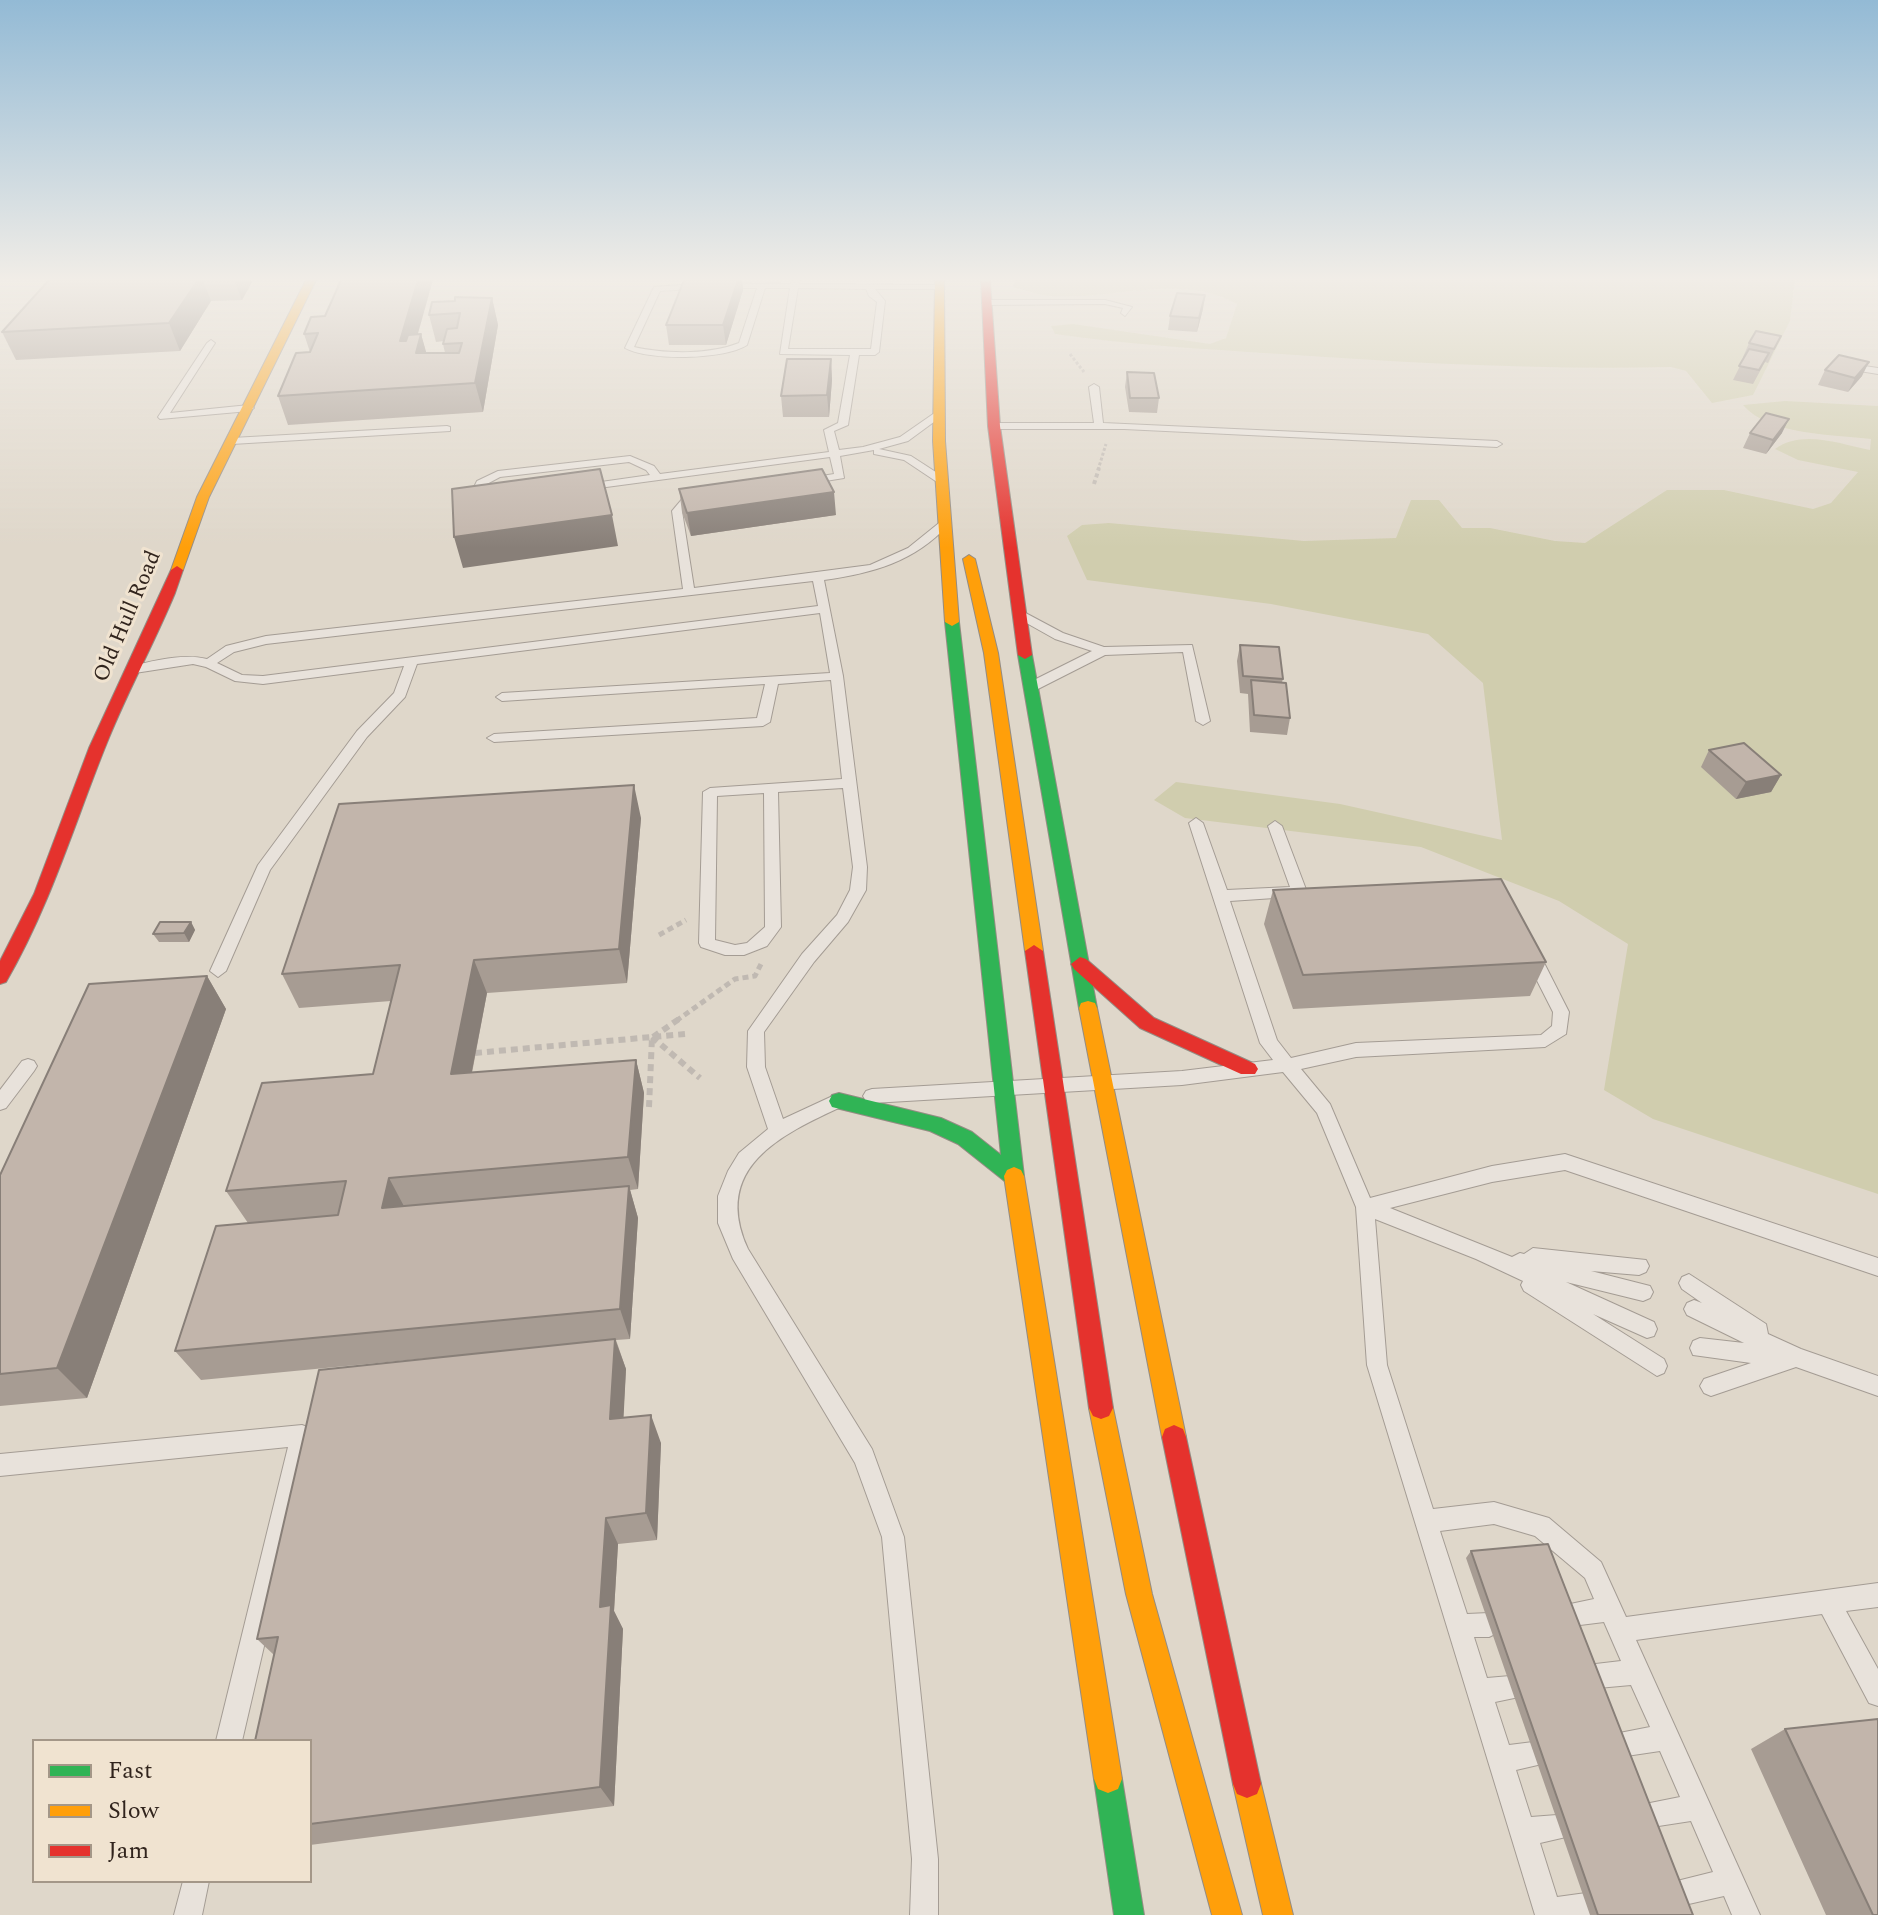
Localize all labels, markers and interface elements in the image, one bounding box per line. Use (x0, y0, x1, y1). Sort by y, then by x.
street label: Old Hull Road (89, 547, 169, 687)
legend (32, 1739, 312, 1883)
text: Fast (108, 1753, 153, 1789)
text: Slow (108, 1793, 159, 1829)
text: Jam (108, 1833, 149, 1869)

